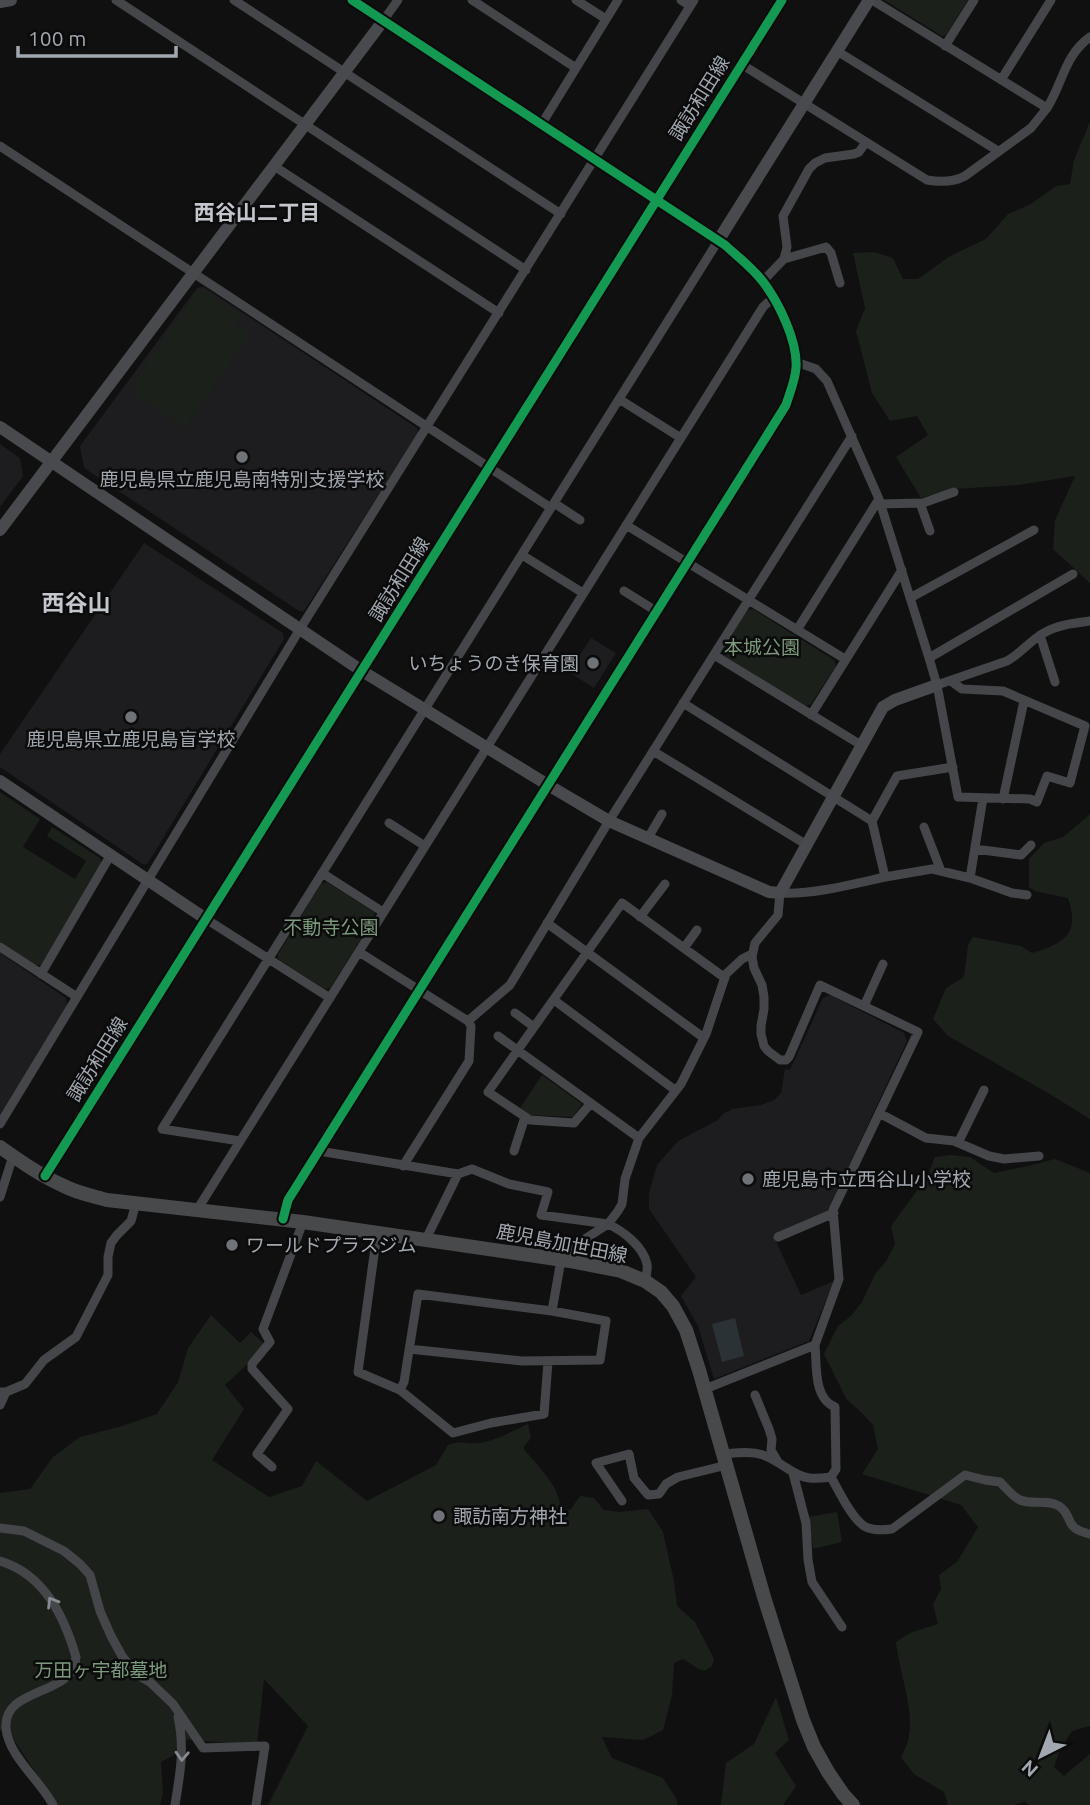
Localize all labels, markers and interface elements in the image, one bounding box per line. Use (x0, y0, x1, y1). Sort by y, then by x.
scale bar (18, 14, 175, 58)
text: 100 m (28, 26, 86, 50)
street label: 諏訪和田線 (664, 52, 734, 144)
district label: 西谷山二丁目 (194, 200, 320, 224)
marker: 鹿児島県立鹿児島南特別支援学校 (234, 449, 250, 465)
place label: 鹿児島県立鹿児島南特別支援学校 (99, 468, 385, 490)
street label: 諏訪和田線 (364, 533, 434, 625)
district label: 西谷山 (42, 590, 111, 615)
park label: 本城公園 (724, 636, 800, 658)
place label: いちょうのき保育園 (409, 652, 579, 674)
marker: いちょうのき保育園 (585, 655, 601, 671)
marker: 鹿児島県立鹿児島盲学校 (123, 709, 139, 725)
place label: 鹿児島県立鹿児島盲学校 (26, 728, 236, 750)
park label: 不動寺公園 (283, 916, 379, 938)
street label: 諏訪和田線 (62, 1013, 132, 1105)
place label: 鹿児島市立西谷山小学校 (762, 1168, 971, 1190)
marker: 鹿児島市立西谷山小学校 (740, 1171, 756, 1187)
street label: 鹿児島加世田線 (495, 1220, 629, 1266)
place label: ワールドプラスジム (246, 1234, 417, 1256)
marker: ワールドプラスジム (224, 1237, 240, 1253)
place label: 諏訪南方神社 (453, 1505, 567, 1527)
marker: 諏訪南方神社 (431, 1508, 447, 1524)
one-way arrow (47, 1596, 60, 1609)
park label: 万田ヶ宇都墓地 (34, 1659, 168, 1681)
north arrow (1006, 1721, 1076, 1791)
one-way arrow (174, 1751, 189, 1762)
text: N (1017, 1756, 1042, 1782)

